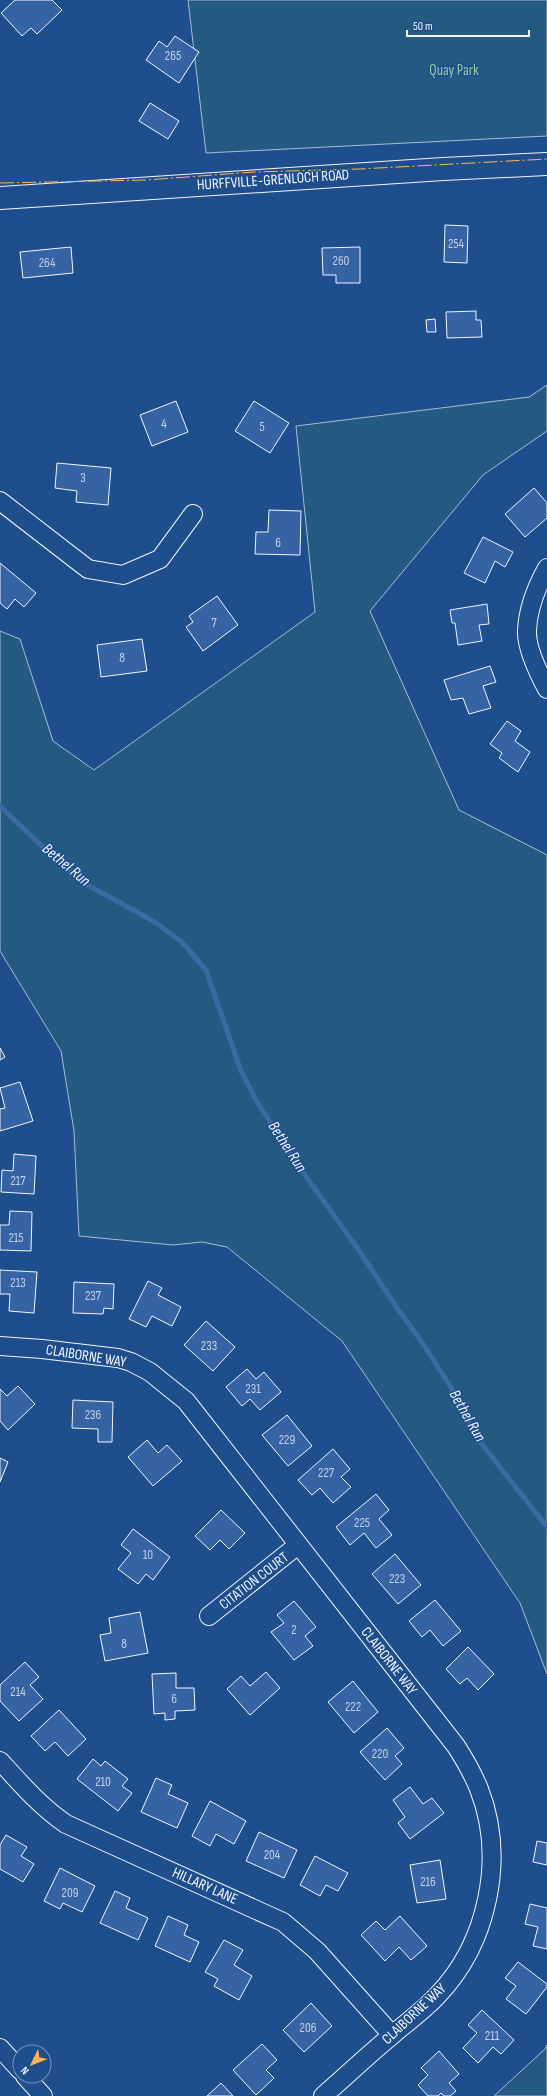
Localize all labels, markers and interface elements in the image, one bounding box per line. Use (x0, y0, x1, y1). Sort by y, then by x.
scale bar (407, 12, 529, 38)
text: 50 m (413, 19, 433, 34)
house number: 265 (165, 48, 181, 64)
park label: Quay Park (429, 61, 479, 80)
street label: HURFFVILLE-GRENLOCH ROAD (196, 165, 350, 195)
house number: 254 (448, 236, 465, 252)
house number: 260 (333, 253, 350, 269)
house number: 264 (39, 255, 56, 271)
house number: 4 (161, 416, 167, 432)
house number: 5 (259, 419, 265, 435)
house number: 3 (80, 470, 86, 486)
house number: 6 (275, 535, 281, 551)
house number: 7 (211, 615, 217, 631)
house number: 8 (119, 650, 125, 666)
water label: Bethel Run (38, 839, 94, 891)
water label: Bethel Run (264, 1118, 311, 1176)
house number: 217 (10, 1173, 26, 1189)
house number: 215 (8, 1230, 24, 1246)
house number: 213 (10, 1275, 26, 1291)
house number: 237 (85, 1288, 102, 1304)
house number: 233 (201, 1338, 217, 1354)
street label: CLAIBORNE WAY (44, 1340, 128, 1372)
house number: 231 (245, 1381, 261, 1397)
water label: Bethel Run (445, 1387, 490, 1446)
house number: 236 (85, 1407, 102, 1423)
house number: 229 (279, 1432, 295, 1448)
house number: 227 (318, 1465, 335, 1481)
house number: 225 (354, 1515, 370, 1531)
house number: 10 (143, 1547, 153, 1563)
street label: CITATION COURT (215, 1548, 293, 1614)
house number: 223 (389, 1571, 405, 1587)
house number: 2 (291, 1622, 297, 1638)
street label: CLAIBORNE WAY (357, 1623, 422, 1699)
house number: 8 (121, 1636, 127, 1652)
house number: 214 (10, 1684, 26, 1700)
house number: 6 (171, 1691, 177, 1707)
house number: 222 (345, 1699, 361, 1715)
house number: 220 (372, 1746, 388, 1762)
house number: 210 (95, 1774, 111, 1790)
house number: 204 (264, 1847, 281, 1863)
street label: HILLARY LANE (169, 1863, 241, 1909)
house number: 216 (420, 1874, 436, 1890)
house number: 209 (62, 1885, 79, 1901)
street label: CLAIBORNE WAY (378, 1979, 451, 2049)
house number: 206 (300, 2020, 317, 2036)
house number: 211 (485, 2028, 500, 2044)
north arrow (12, 2044, 52, 2084)
text: N (18, 2064, 32, 2077)

